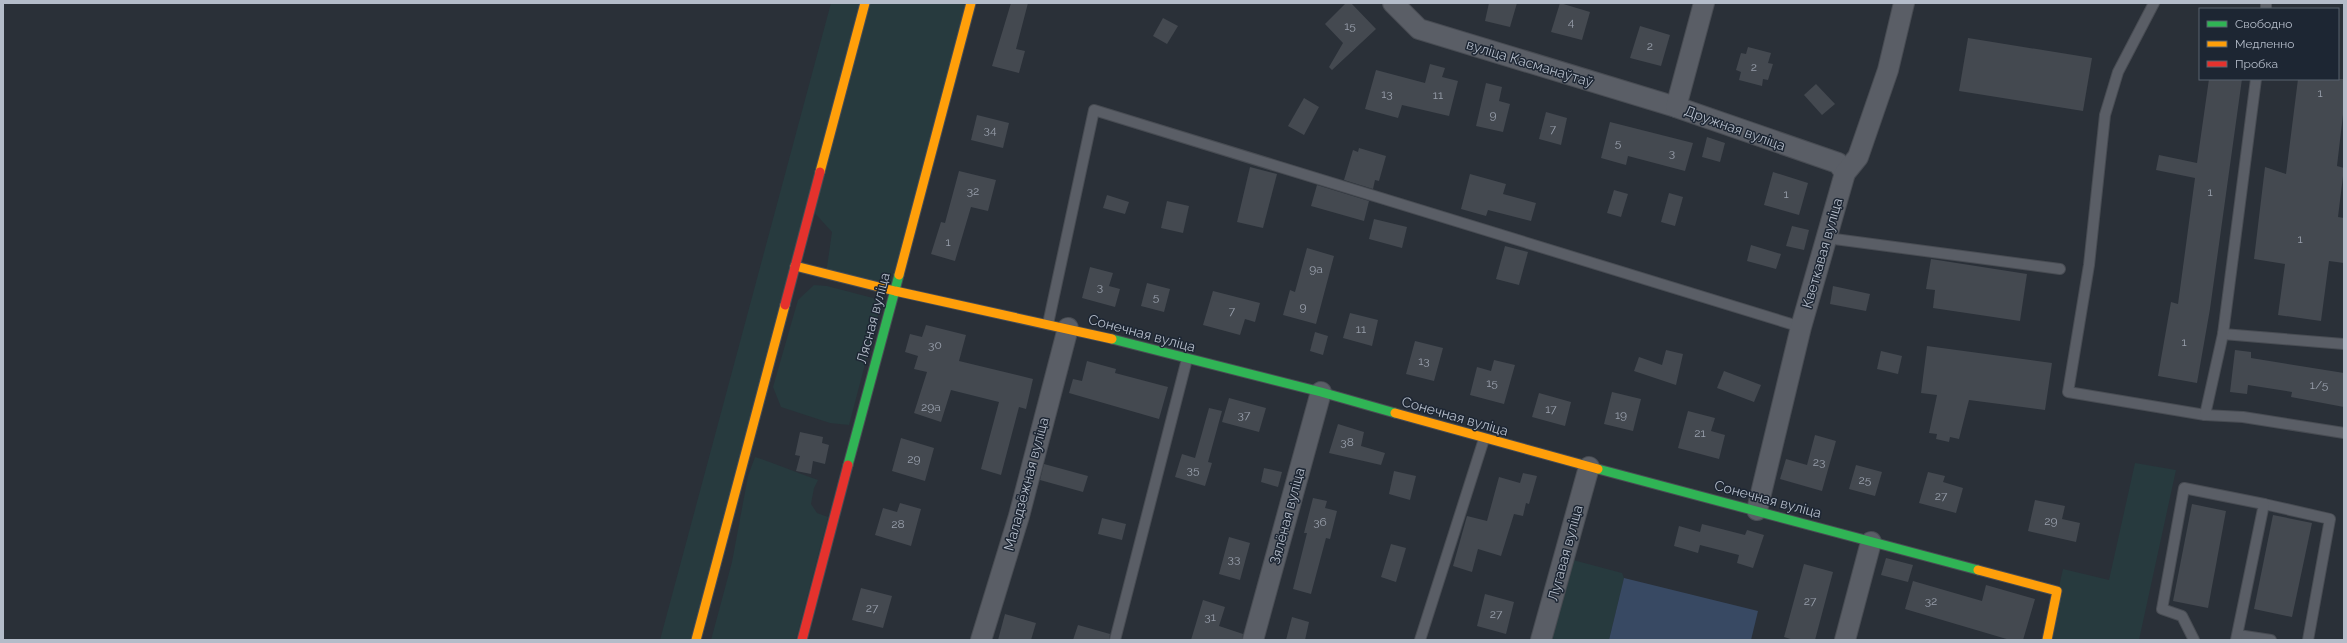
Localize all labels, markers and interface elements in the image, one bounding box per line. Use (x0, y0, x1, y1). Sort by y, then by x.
legend (2199, 8, 2339, 80)
house number: 4 (1568, 15, 1575, 29)
text: Свободно (2235, 17, 2292, 31)
house number: 15 (1344, 19, 1356, 33)
street label: вуліца Касманаўтаў (1465, 36, 1596, 90)
text: Медленно (2235, 37, 2294, 51)
house number: 2 (1647, 39, 1653, 53)
text: Пробка (2235, 57, 2278, 71)
house number: 2 (1751, 60, 1757, 74)
house number: 1 (2317, 86, 2323, 100)
house number: 13 (1381, 87, 1393, 101)
house number: 11 (1433, 88, 1443, 102)
street label: Дружная вуліца (1682, 102, 1788, 154)
house number: 9 (1489, 108, 1497, 122)
house number: 7 (1550, 122, 1557, 136)
house number: 34 (984, 123, 997, 137)
house number: 5 (1615, 136, 1622, 150)
house number: 3 (1669, 146, 1675, 160)
house number: 32 (967, 184, 979, 198)
house number: 1 (2207, 185, 2213, 199)
house number: 1 (1783, 187, 1789, 201)
street label: Кветкавая вуліца (1799, 196, 1845, 310)
house number: 1 (2297, 232, 2303, 246)
house number: 1 (945, 235, 951, 249)
house number: 9а (1309, 262, 1323, 276)
street label: Лясная вуліца (853, 271, 893, 365)
house number: 3 (1097, 280, 1103, 294)
house number: 5 (1153, 290, 1160, 304)
house number: 9 (1299, 300, 1307, 314)
house number: 7 (1229, 304, 1236, 318)
street label: Сонечная вуліца (1087, 311, 1197, 355)
house number: 11 (1356, 322, 1366, 336)
house number: 1 (2181, 335, 2187, 349)
house number: 30 (928, 338, 942, 352)
house number: 13 (1418, 354, 1430, 368)
house number: 15 (1486, 376, 1498, 390)
house number: 1/5 (2310, 378, 2329, 392)
street label: Сонечная вуліца (1400, 393, 1510, 439)
house number: 29а (921, 400, 941, 414)
house number: 17 (1545, 402, 1557, 416)
house number: 37 (1238, 408, 1251, 422)
house number: 19 (1615, 408, 1627, 422)
street label: Маладзёжная вуліца (1000, 415, 1052, 553)
house number: 21 (1694, 426, 1706, 440)
house number: 38 (1340, 435, 1354, 449)
house number: 29 (907, 452, 921, 466)
house number: 23 (1813, 455, 1825, 469)
house number: 35 (1187, 463, 1200, 477)
street label: Зялёная вуліца (1266, 466, 1308, 566)
house number: 25 (1859, 473, 1872, 487)
street label: Сонечная вуліца (1713, 477, 1823, 521)
house number: 27 (1935, 489, 1948, 503)
street label: Лугавая вуліца (1544, 503, 1586, 603)
house number: 29 (2044, 514, 2058, 528)
house number: 36 (1313, 515, 1327, 529)
house number: 28 (891, 517, 905, 531)
house number: 33 (1228, 552, 1240, 566)
house number: 27 (1804, 594, 1817, 608)
house number: 32 (1925, 594, 1937, 608)
house number: 27 (866, 601, 879, 615)
house number: 27 (1490, 607, 1503, 621)
house number: 31 (1204, 610, 1216, 624)

